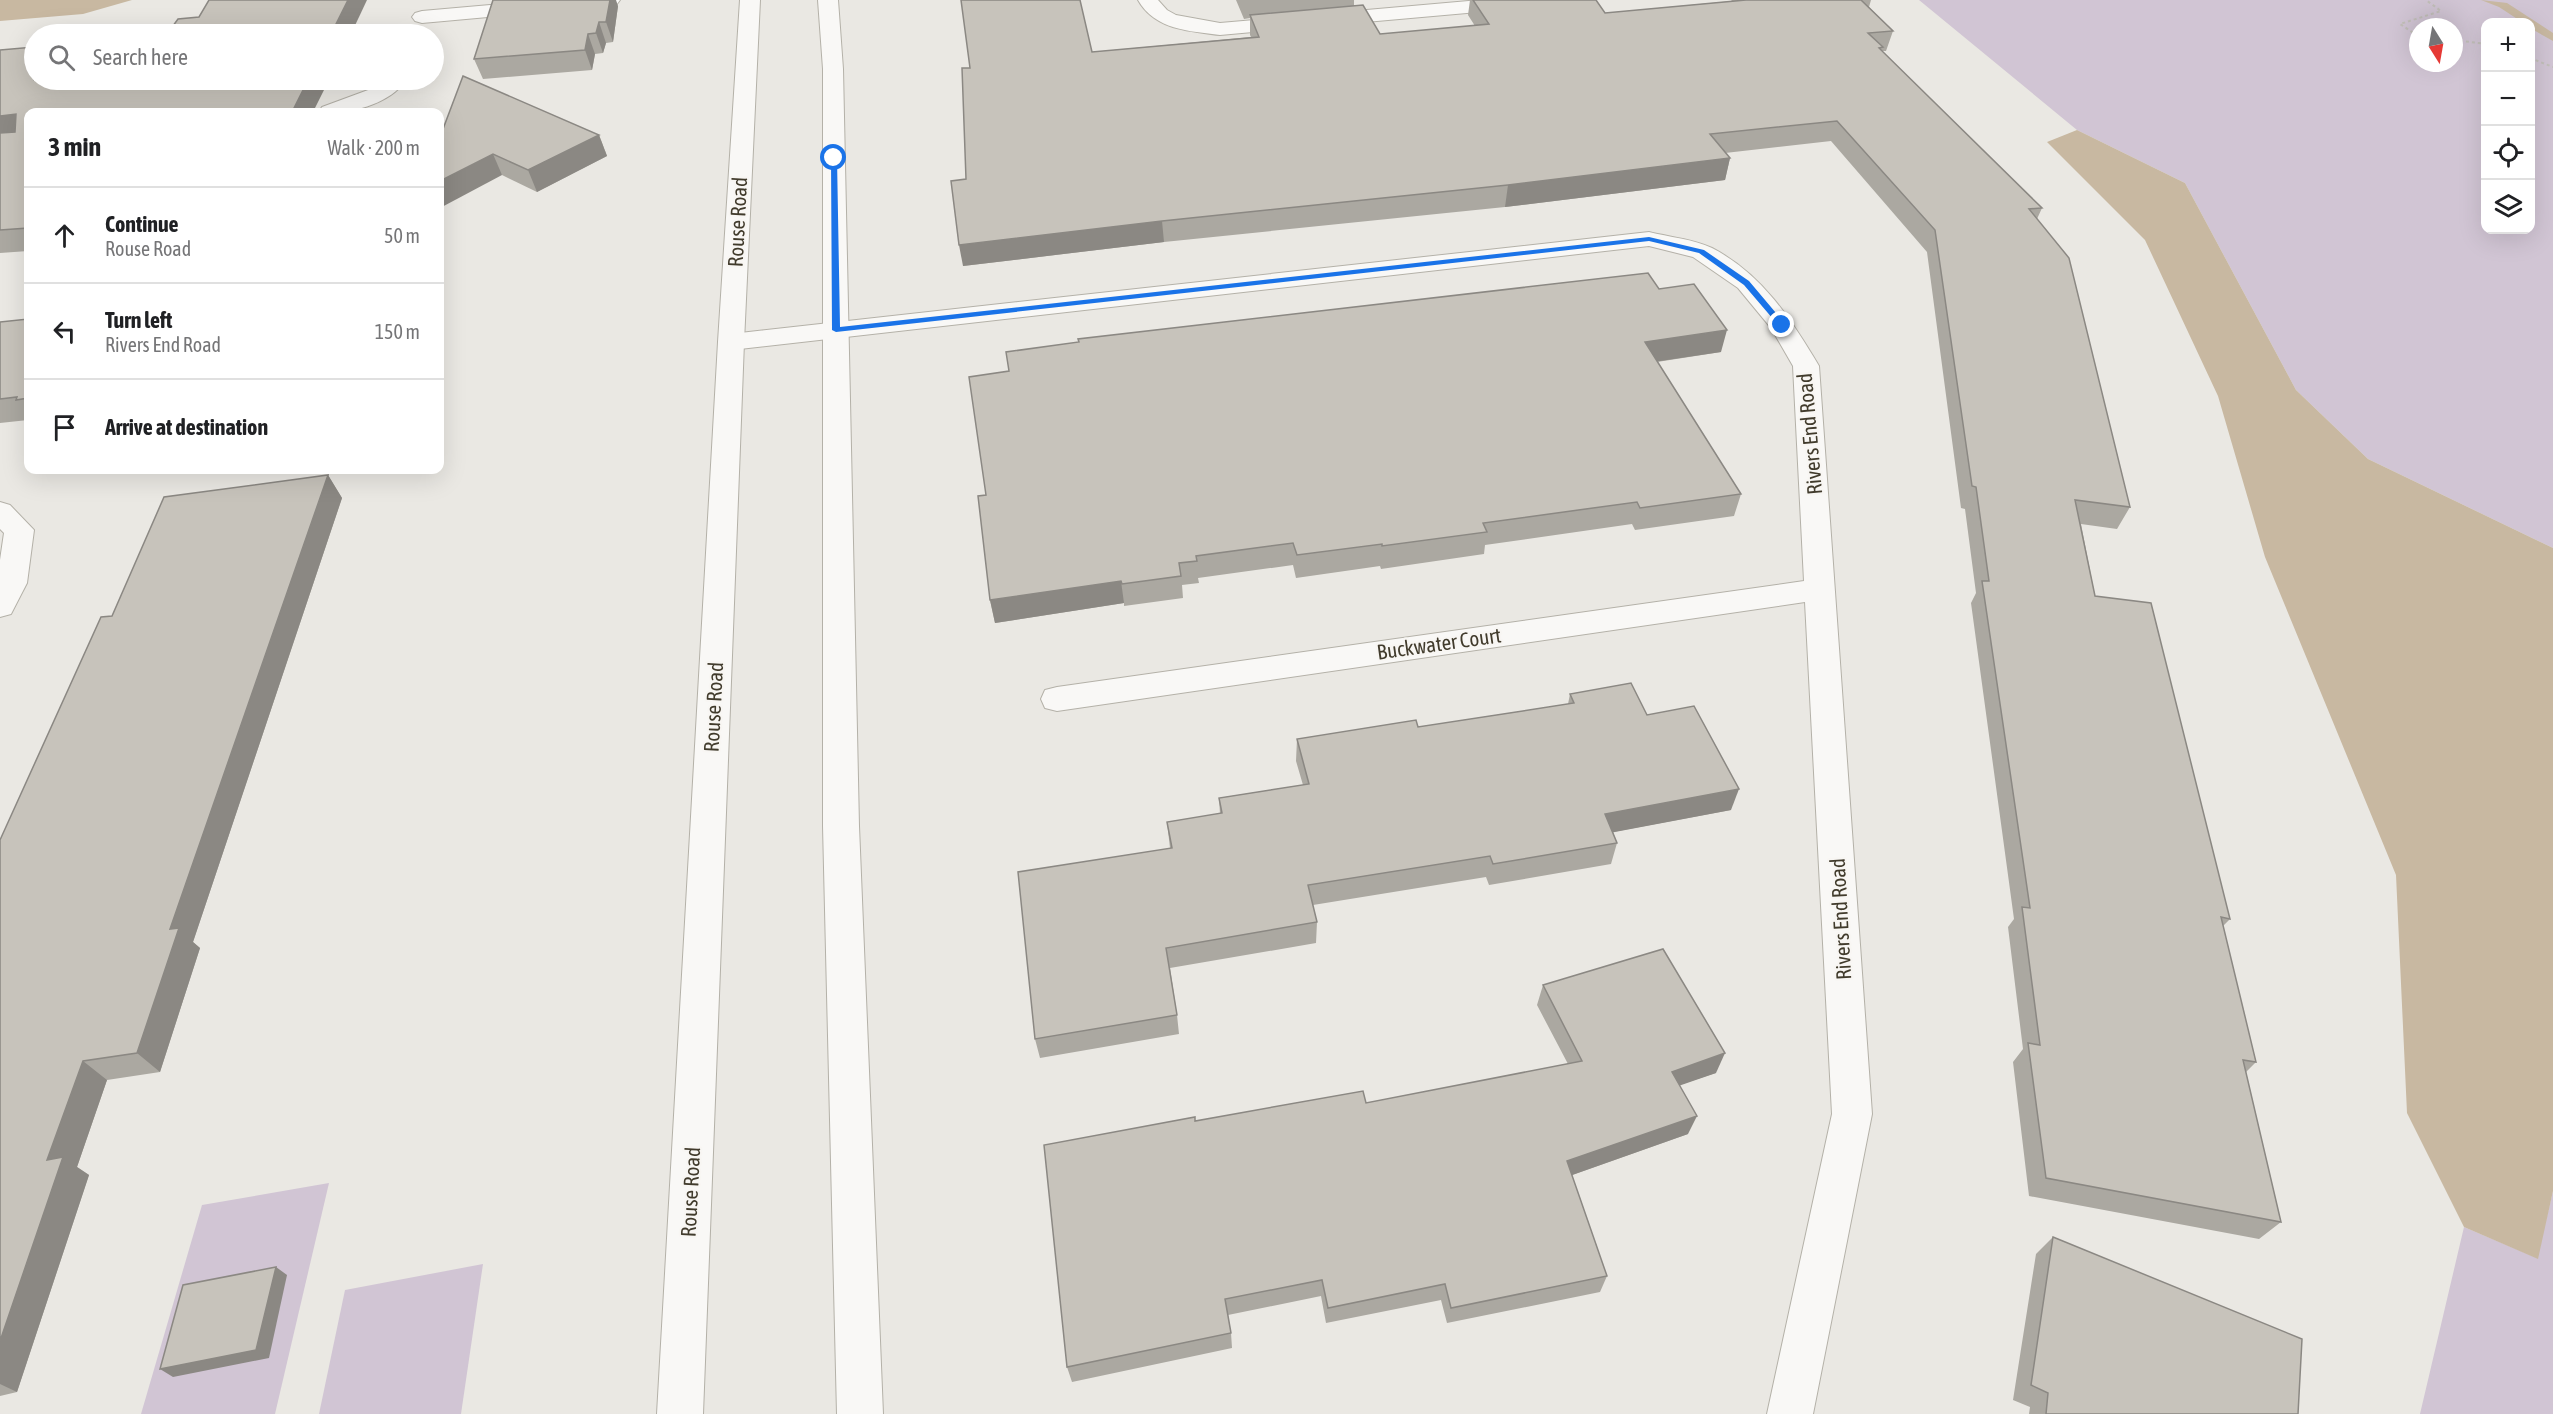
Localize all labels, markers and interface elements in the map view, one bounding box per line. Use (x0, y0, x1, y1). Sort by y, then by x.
north arrow (2409, 18, 2463, 72)
map controls (2481, 18, 2535, 234)
button: + (2481, 18, 2535, 72)
search box (24, 24, 444, 90)
icon: search (45, 41, 78, 74)
text: Search here (93, 44, 188, 70)
button: − (2481, 72, 2535, 126)
button: locate (2481, 126, 2535, 180)
text: 3 min (48, 132, 101, 162)
text: Walk · 200 m (328, 136, 420, 159)
route start (820, 144, 846, 170)
street label: Rouse Road (723, 176, 751, 268)
button: layers (2481, 180, 2535, 234)
text: Continue (105, 211, 179, 237)
icon: ahead (48, 219, 81, 252)
text: 50 m (384, 224, 420, 247)
text: Rouse Road (105, 237, 191, 260)
text: Turn left (105, 307, 172, 333)
route end (1768, 311, 1794, 337)
icon: left (48, 315, 81, 348)
text: 150 m (375, 320, 420, 343)
text: Rivers End Road (105, 333, 221, 356)
street label: Rivers End Road (1792, 372, 1826, 496)
icon: arrive (48, 411, 81, 444)
text: Arrive at destination (105, 414, 268, 440)
street label: Buckwater Court (1375, 622, 1502, 664)
street label: Rouse Road (699, 661, 727, 753)
street label: Rivers End Road (1825, 858, 1855, 981)
street label: Rouse Road (676, 1146, 704, 1238)

